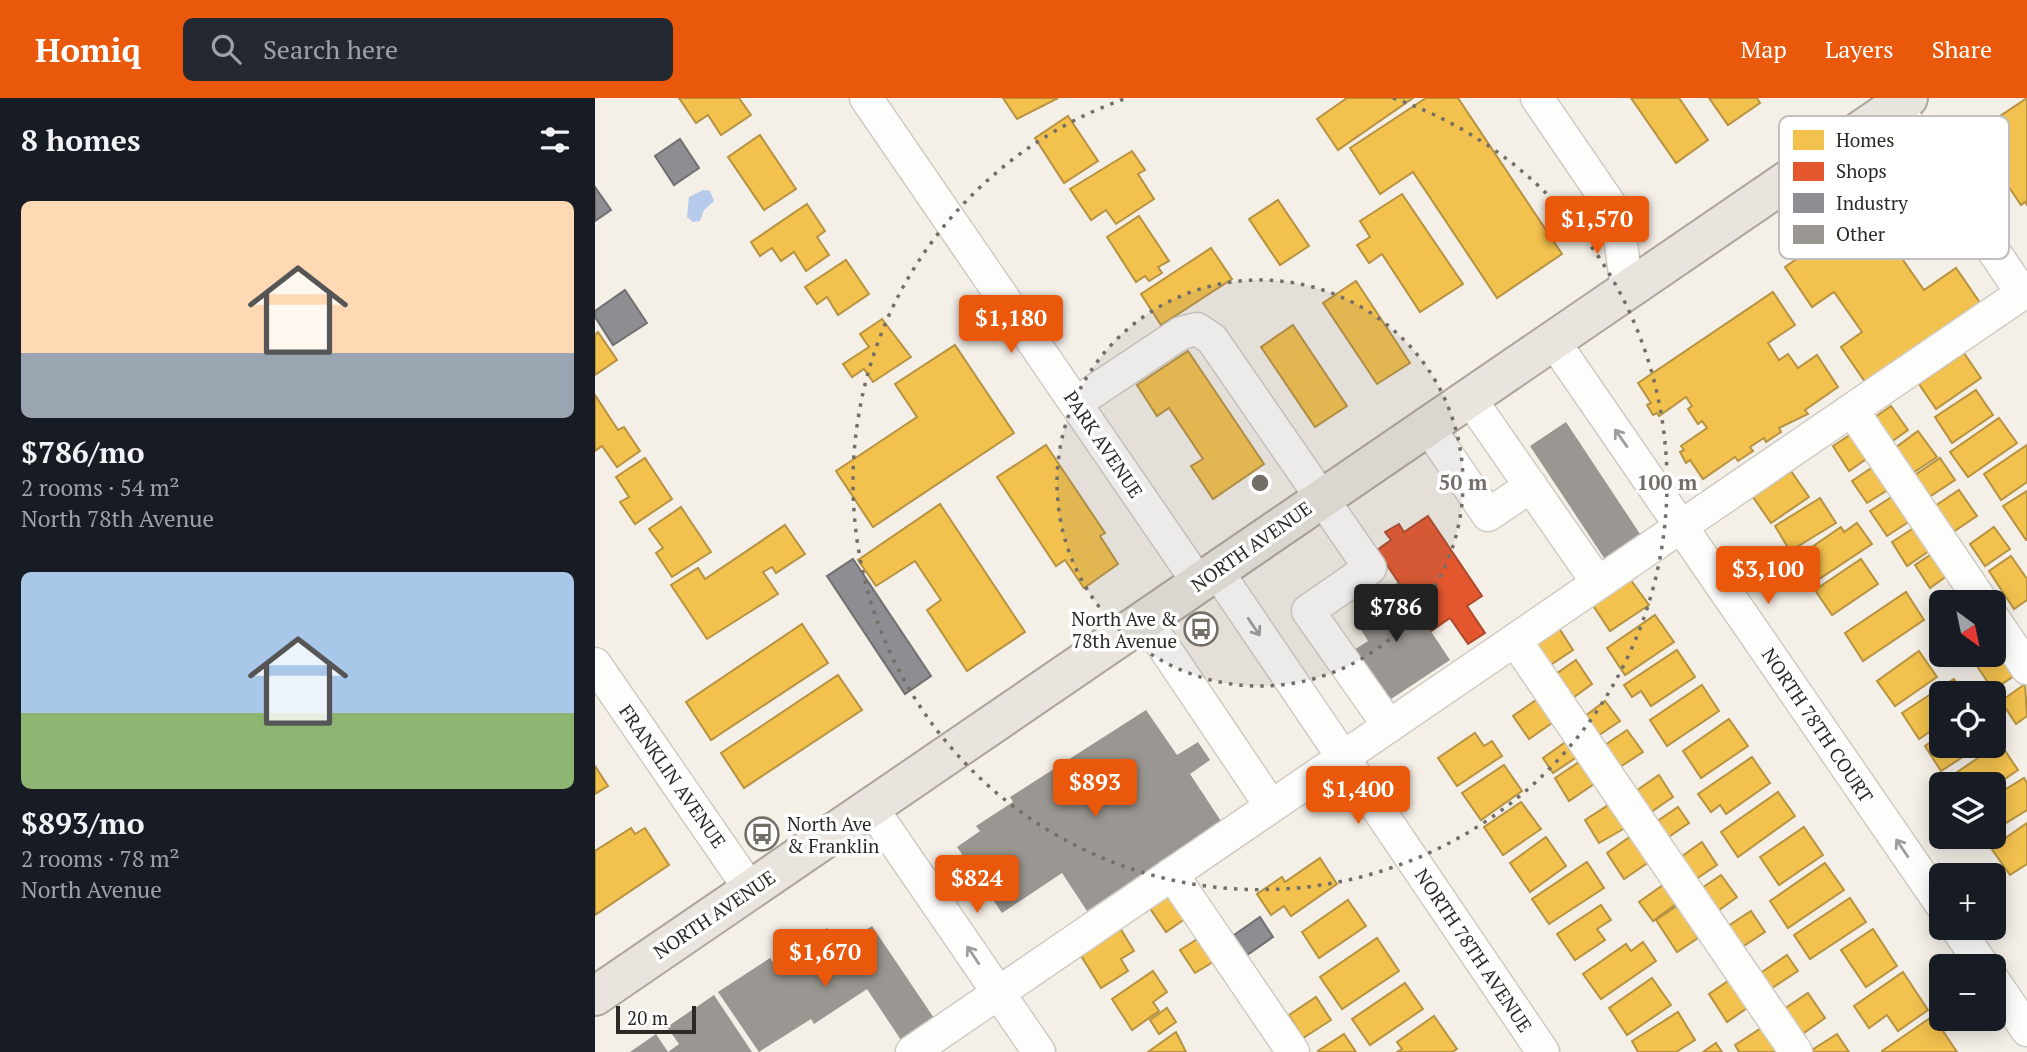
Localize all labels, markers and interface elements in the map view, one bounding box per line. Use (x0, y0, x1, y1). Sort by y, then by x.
search box (183, 18, 673, 81)
text: Homiq (35, 28, 141, 71)
icon: search (207, 30, 245, 68)
text: Search here (263, 32, 398, 66)
text: Map (1740, 33, 1787, 65)
text: Layers (1825, 33, 1894, 65)
text: Share (1932, 33, 1992, 65)
legend (1779, 116, 2009, 259)
text: 8 homes (21, 120, 140, 160)
icon: filters (536, 121, 574, 159)
text: Homes (1836, 127, 1895, 152)
text: Shops (1836, 158, 1887, 183)
text: Industry (1836, 190, 1908, 215)
pin: $1,570 (1540, 197, 1654, 256)
text: $1,570 (1561, 203, 1633, 234)
text: Other (1836, 221, 1886, 246)
icon: home (235, 247, 361, 373)
pin: $1,180 (954, 296, 1068, 355)
text: $1,180 (975, 302, 1047, 333)
street label: PARK AVENUE (1059, 385, 1149, 503)
one-way arrow (1614, 429, 1628, 448)
text: $786/mo (21, 432, 145, 472)
text: 50 m (1439, 468, 1488, 496)
text: 100 m (1637, 468, 1698, 496)
centre of rings (1248, 471, 1272, 495)
text: 2 rooms · 54 m² (21, 472, 180, 503)
street label: NORTH AVENUE (1186, 495, 1316, 597)
text: North 78th Avenue (21, 503, 214, 534)
pin: $3,100 (1711, 546, 1825, 606)
text: $3,100 (1732, 553, 1804, 584)
pin: $786 (1355, 584, 1437, 644)
north arrow (1929, 590, 2005, 667)
map controls (1929, 590, 2006, 1031)
text: $786 (1370, 591, 1422, 622)
place label: North Ave & 78th Avenue (1071, 606, 1177, 653)
bus stop icon: North Ave & 78th Avenue (1182, 610, 1220, 648)
one-way arrow (1247, 617, 1261, 636)
icon: home (235, 618, 361, 744)
street label: NORTH 78TH COURT (1757, 643, 1879, 807)
button: locate (1929, 681, 2006, 758)
street label: FRANKLIN AVENUE (614, 699, 732, 853)
pin: $893 (1054, 760, 1136, 819)
text: $893 (1069, 766, 1121, 797)
pin: $1,400 (1301, 766, 1415, 826)
button: layers (1929, 772, 2006, 849)
text: $1,400 (1322, 773, 1394, 804)
text: $893/mo (21, 803, 145, 843)
place label: North Ave & Franklin (787, 811, 879, 858)
bus stop icon: North Ave & Franklin (743, 815, 781, 853)
one-way arrow (1895, 838, 1909, 858)
text: 2 rooms · 78 m² (21, 843, 180, 874)
pin: $824 (936, 856, 1018, 915)
text: $824 (951, 862, 1003, 893)
street label: NORTH 78TH AVENUE (1410, 863, 1538, 1037)
button: + (1929, 863, 2006, 940)
street label: NORTH AVENUE (648, 864, 780, 964)
text: North Avenue (21, 874, 162, 905)
pin: $1,670 (768, 930, 882, 989)
text: $1,670 (789, 936, 861, 967)
one-way arrow (966, 946, 980, 965)
button: − (1929, 954, 2006, 1031)
scale bar (616, 1003, 697, 1035)
text: 20 m (627, 1005, 668, 1030)

